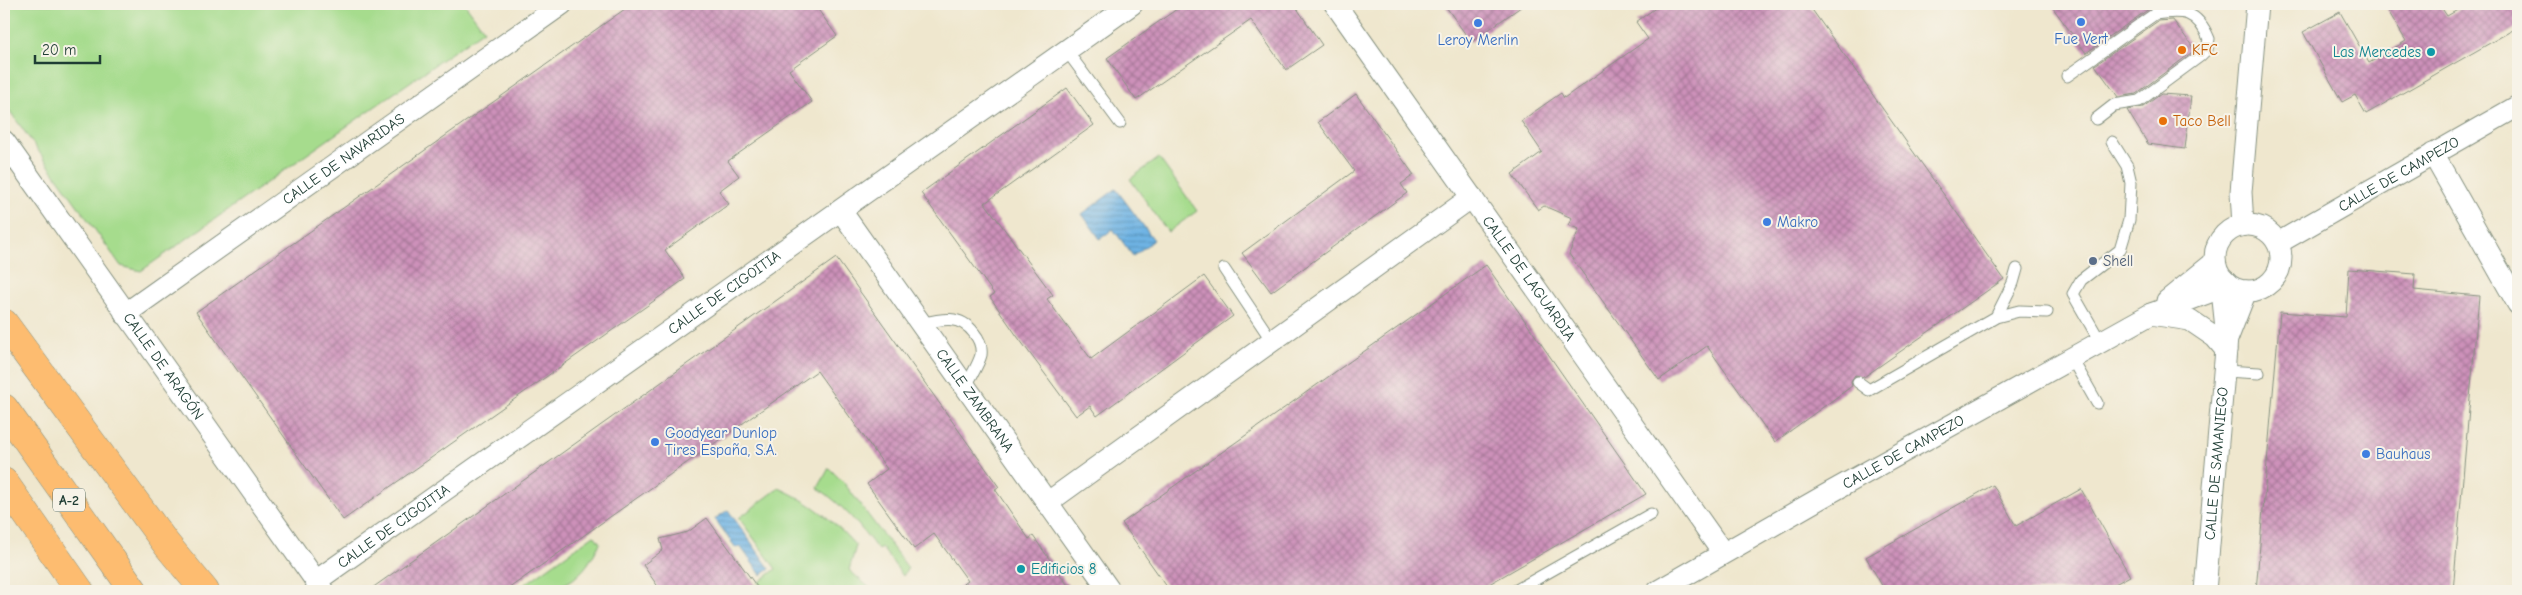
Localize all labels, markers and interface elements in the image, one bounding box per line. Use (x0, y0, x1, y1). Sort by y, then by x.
marker: Fue Vert (2075, 16, 2087, 28)
marker: Leroy Merlin (1472, 17, 1484, 29)
place label: Fue Vert (2054, 30, 2109, 48)
place label: Leroy Merlin (1437, 31, 1519, 49)
scale bar (35, 32, 100, 64)
text: 20 m (42, 41, 76, 59)
place label: KFC (2192, 41, 2218, 59)
place label: Las Mercedes (2333, 43, 2421, 61)
marker: KFC (2176, 44, 2188, 56)
marker: Las Mercedes (2425, 46, 2437, 58)
street label: CALLE DE NAVARIDAS (279, 109, 408, 208)
place label: Taco Bell (2173, 112, 2231, 130)
marker: Taco Bell (2157, 115, 2169, 127)
street label: CALLE DE CAMPEZO (2335, 132, 2462, 216)
street label: CALLE DE LAGUARDIA (1479, 212, 1579, 345)
place label: Makro (1777, 213, 1818, 231)
marker: Makro (1761, 216, 1773, 228)
street label: CALLE DE CIGOITIA (665, 246, 784, 338)
place label: Shell (2103, 252, 2133, 270)
marker: Shell (2087, 255, 2099, 267)
street label: CALLE DE ARAGÓN (120, 309, 208, 423)
street label: CALLE ZAMBRANA (932, 345, 1018, 456)
street label: CALLE DE SAMANIEGO (2200, 386, 2232, 541)
street label: CALLE DE CAMPEZO (1839, 411, 1967, 493)
place label: Goodyear Dunlop Tires España, S.A. (665, 424, 777, 459)
marker: Goodyear Dunlop Tires España, S.A. (649, 436, 661, 448)
place label: Bauhaus (2376, 445, 2430, 463)
marker: Bauhaus (2360, 448, 2372, 460)
street label: CALLE DE CIGOITIA (334, 480, 454, 572)
road number: A-2 (53, 488, 85, 512)
place label: Edificios 8 (1031, 560, 1096, 578)
marker: Edificios 8 (1015, 563, 1027, 575)

